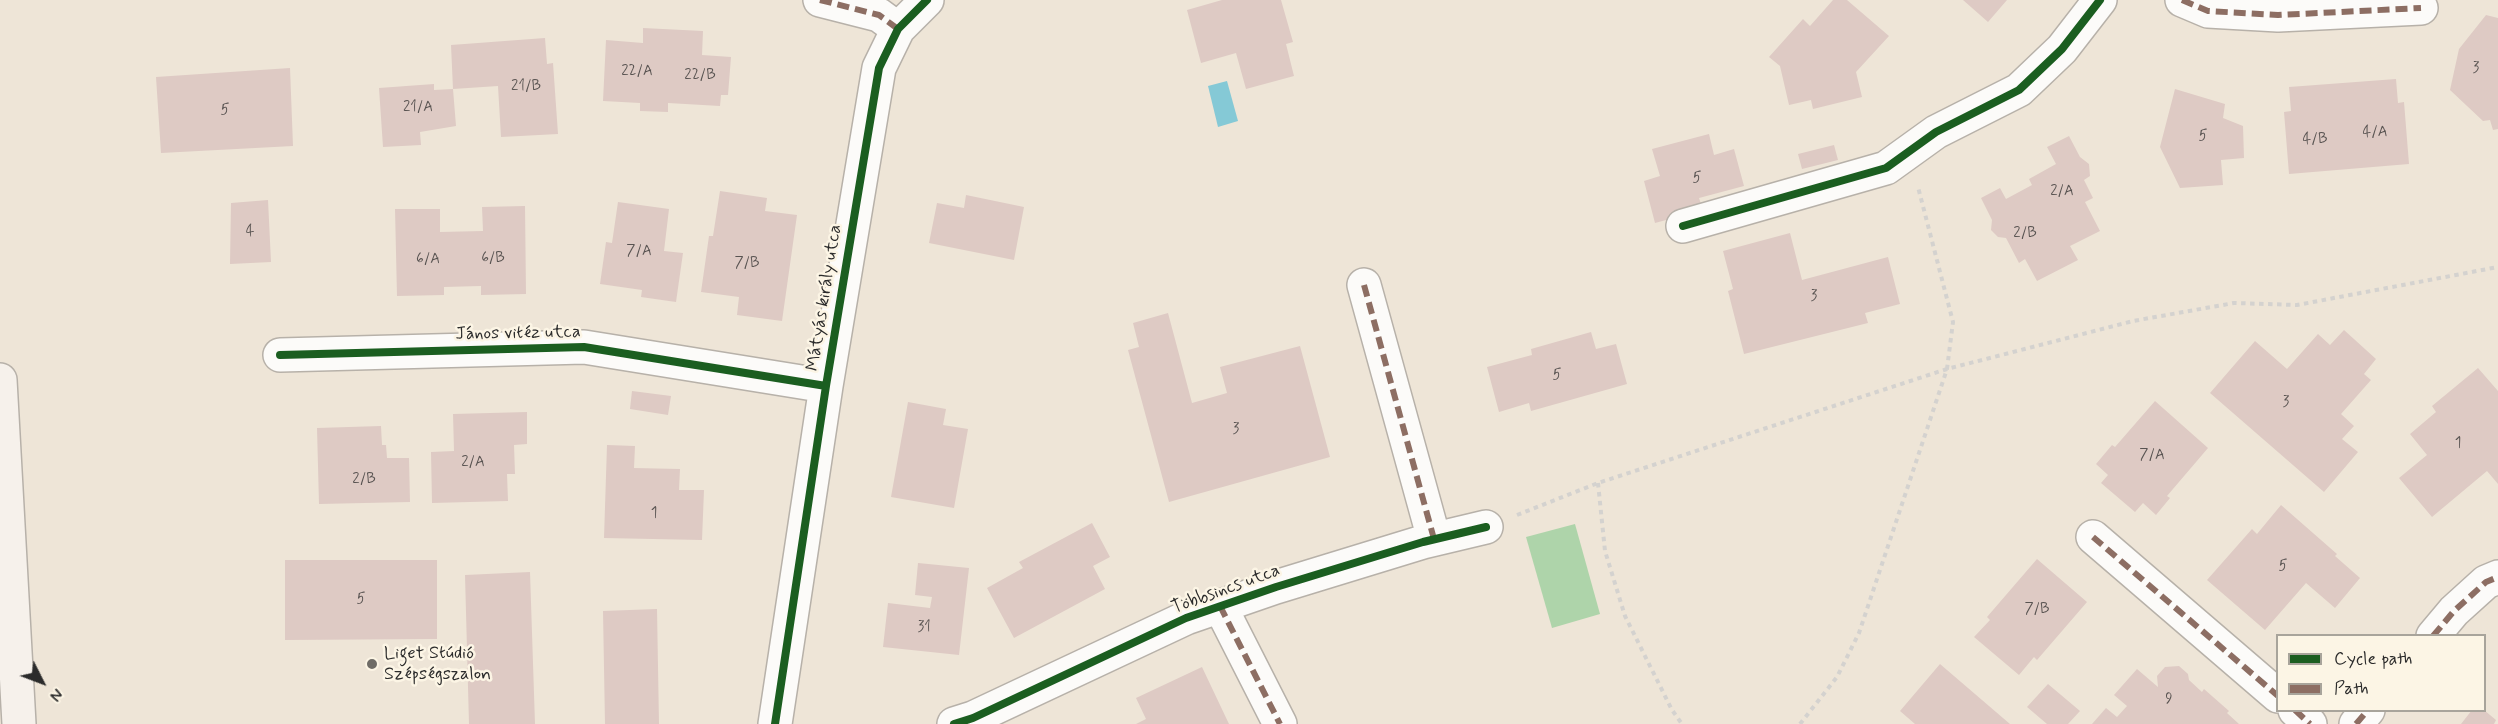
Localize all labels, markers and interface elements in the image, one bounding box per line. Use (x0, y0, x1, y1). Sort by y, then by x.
house number: 3 (2473, 60, 2479, 78)
house number: 22/A (621, 63, 653, 81)
house number: 22/B (684, 67, 716, 85)
house number: 21/B (511, 78, 541, 96)
house number: 21/A (403, 99, 433, 117)
house number: 5 (221, 102, 229, 120)
house number: 4/A (2362, 124, 2388, 142)
house number: 5 (2199, 128, 2207, 146)
house number: 4/B (2303, 131, 2327, 149)
house number: 5 (1693, 170, 1701, 188)
house number: 2/A (2050, 183, 2074, 201)
house number: 4 (246, 223, 254, 241)
street label: Mátyás király utca (803, 223, 847, 373)
house number: 2/B (2013, 225, 2037, 243)
house number: 7/A (626, 243, 652, 261)
house number: 6/B (481, 250, 505, 268)
house number: 6/A (416, 251, 440, 269)
house number: 7/B (734, 255, 760, 273)
house number: 3 (1811, 288, 1817, 306)
street label: János vitéz utca (455, 322, 581, 346)
house number: 5 (1553, 367, 1561, 385)
house number: 3 (2283, 394, 2289, 412)
house number: 3 (1233, 421, 1239, 439)
house number: 1 (2455, 435, 2461, 453)
house number: 7/A (2139, 447, 2165, 465)
house number: 2/A (461, 454, 485, 472)
house number: 2/B (352, 471, 376, 489)
house number: 1 (651, 505, 657, 523)
house number: 5 (2279, 558, 2287, 576)
street label: Többsincs utca (1169, 560, 1283, 620)
house number: 5 (357, 591, 365, 609)
house number: 7/B (2024, 601, 2050, 619)
house number: 31 (917, 619, 931, 637)
legend (2276, 634, 2486, 712)
place label: Liget Stúdió Szépségszalon (384, 643, 491, 686)
text: Cycle path (2334, 647, 2412, 671)
north arrow (12, 652, 72, 712)
marker: Liget Stúdió Szépségszalon (365, 657, 379, 671)
text: Path (2334, 677, 2369, 701)
text: N (44, 683, 67, 705)
house number: 9 (2165, 691, 2173, 709)

